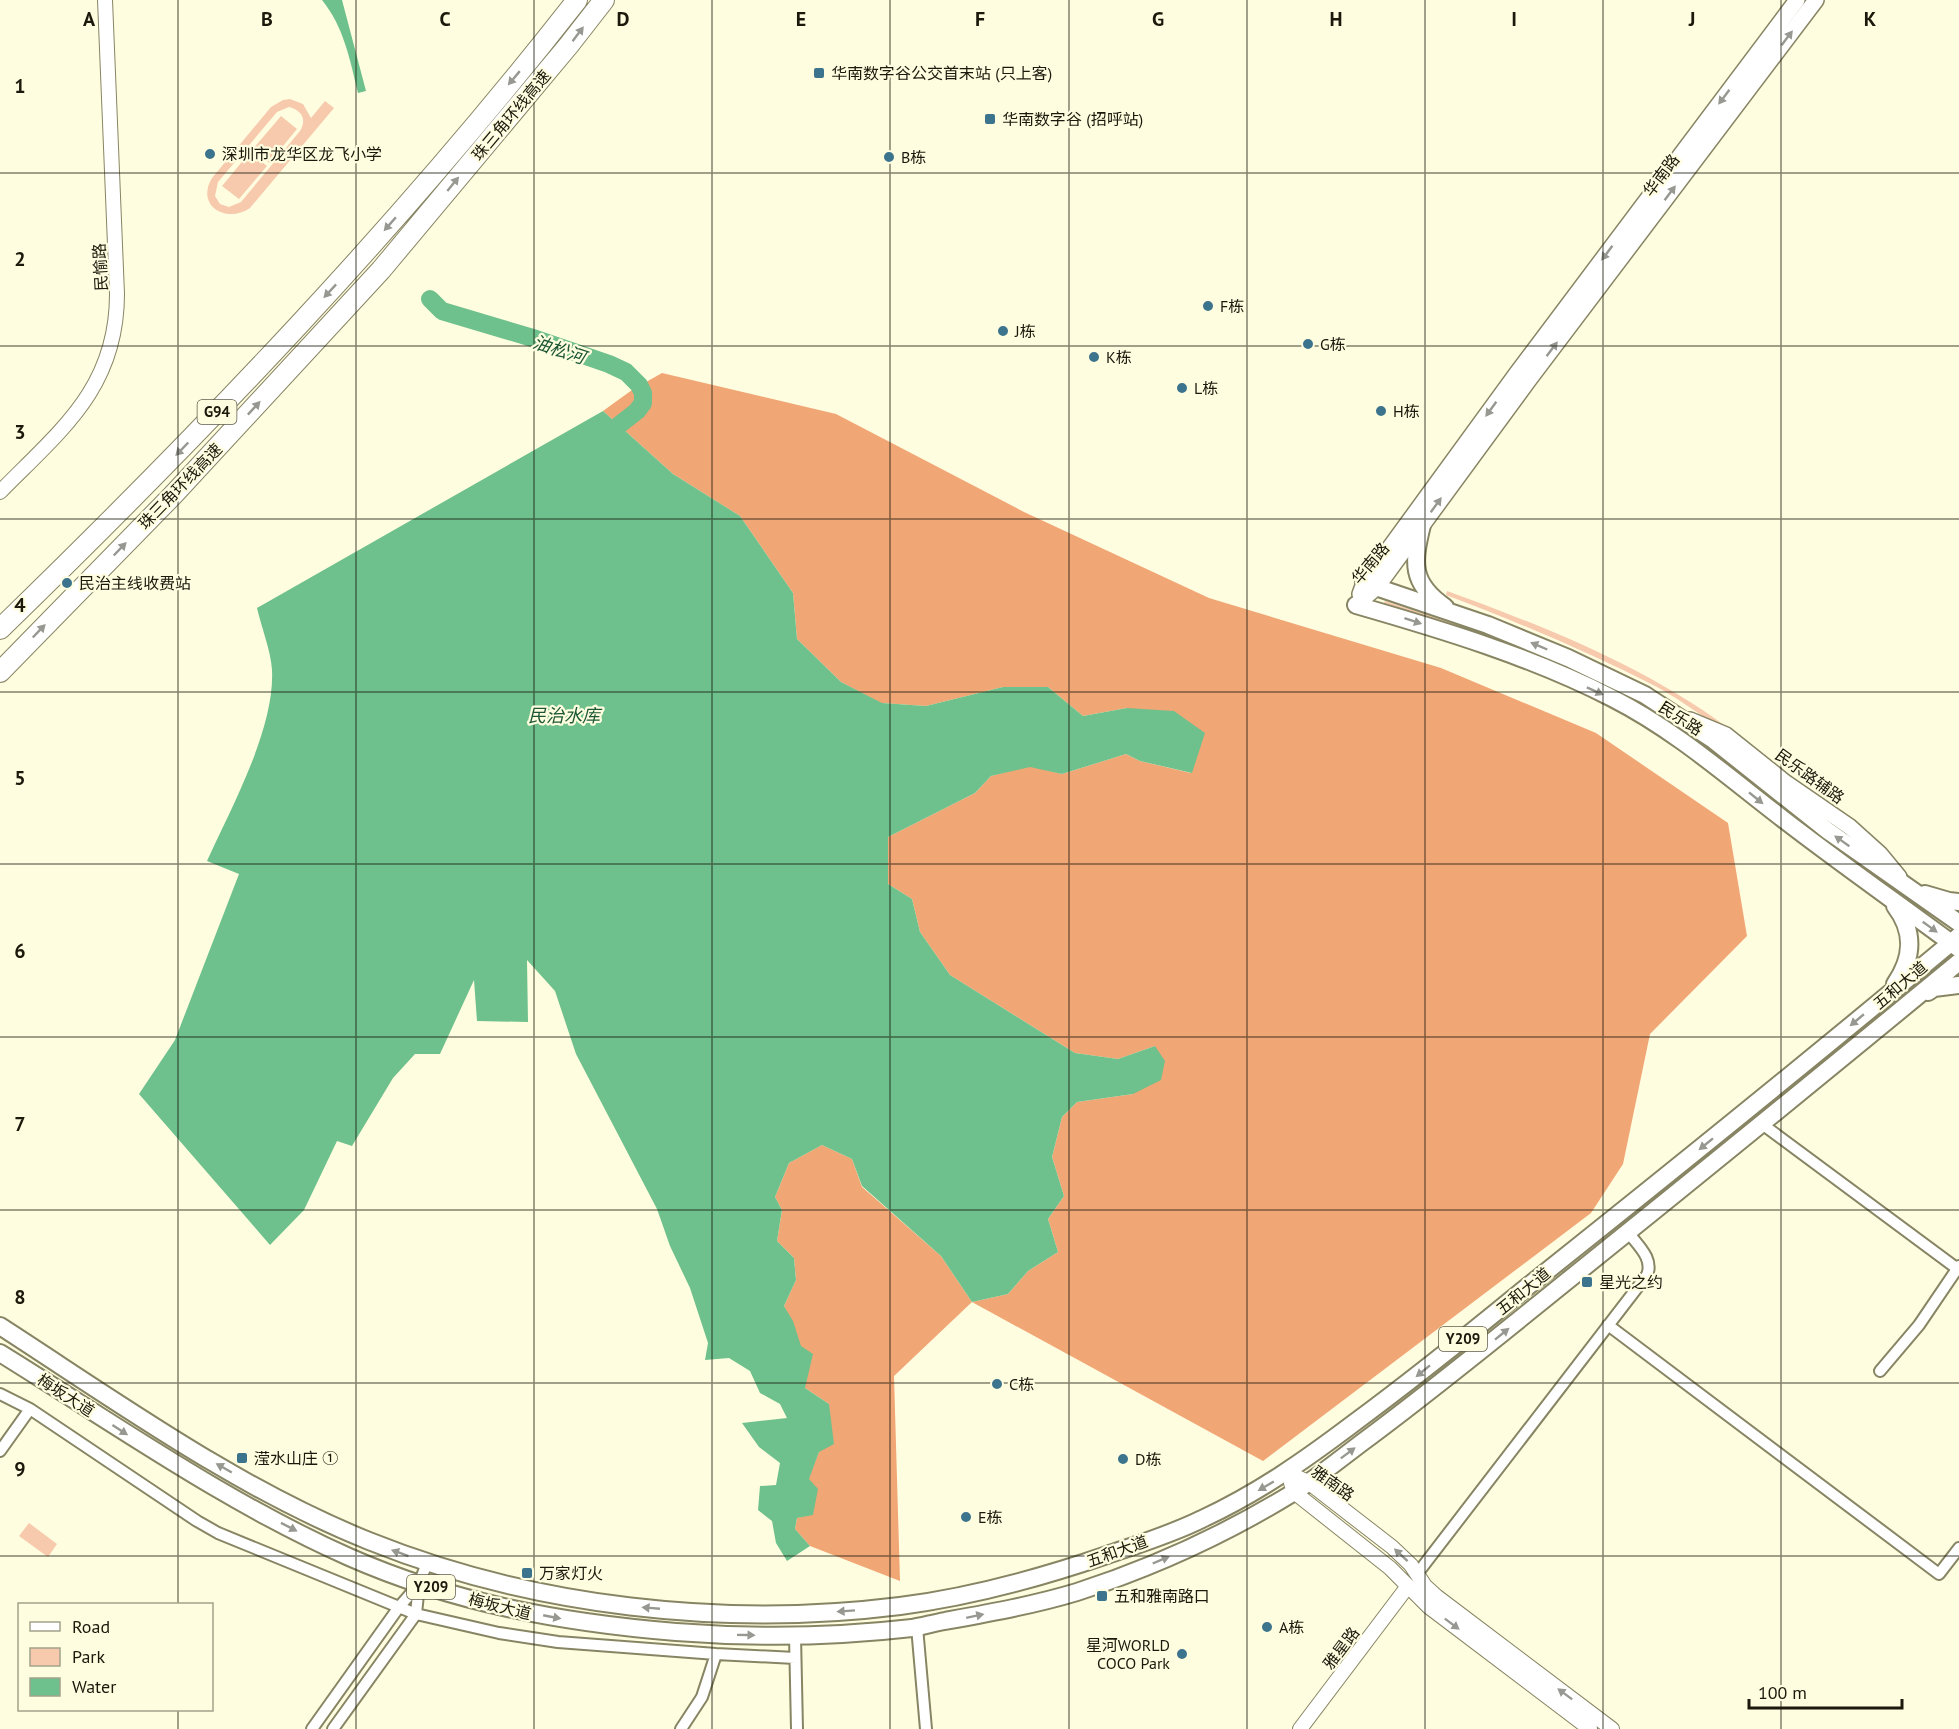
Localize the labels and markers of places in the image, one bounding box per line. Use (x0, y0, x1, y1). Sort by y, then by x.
place label: 华南数字谷公交首末站 (只上客) (831, 63, 1052, 83)
marker: 华南数字谷公交首末站 (只上客) (812, 66, 826, 80)
place label: 华南数字谷 (招呼站) (1002, 109, 1143, 129)
marker: 华南数字谷 (招呼站) (983, 112, 997, 126)
place label: 深圳市龙华区龙飞小学 (222, 144, 382, 164)
marker: 深圳市龙华区龙飞小学 (203, 147, 217, 161)
place label: B栋 (901, 147, 926, 167)
marker: B栋 (882, 150, 896, 164)
place label: F栋 (1220, 296, 1244, 316)
marker: F栋 (1201, 299, 1215, 313)
place label: J栋 (1014, 321, 1036, 341)
marker: J栋 (996, 324, 1010, 338)
place label: G栋 (1320, 334, 1346, 354)
marker: G栋 (1301, 337, 1315, 351)
place label: K栋 (1106, 347, 1132, 367)
marker: K栋 (1087, 350, 1101, 364)
place label: L栋 (1194, 378, 1218, 398)
marker: L栋 (1175, 381, 1189, 395)
place label: H栋 (1393, 401, 1420, 421)
marker: H栋 (1374, 404, 1388, 418)
place label: 民治主线收费站 (79, 573, 191, 593)
marker: 民治主线收费站 (60, 576, 74, 590)
place label: 星光之约 (1599, 1272, 1663, 1292)
marker: 星光之约 (1580, 1275, 1594, 1289)
place label: C栋 (1009, 1374, 1034, 1394)
marker: C栋 (990, 1377, 1004, 1391)
place label: 滢水山庄 ① (254, 1448, 338, 1468)
place label: D栋 (1135, 1449, 1161, 1469)
marker: 滢水山庄 ① (235, 1451, 249, 1465)
marker: D栋 (1116, 1452, 1130, 1466)
place label: E栋 (978, 1507, 1003, 1527)
marker: E栋 (959, 1510, 973, 1524)
place label: 万家灯火 (539, 1563, 603, 1583)
marker: 万家灯火 (520, 1566, 534, 1580)
place label: 五和雅南路口 (1114, 1586, 1210, 1606)
marker: 五和雅南路口 (1095, 1589, 1109, 1603)
place label: A栋 (1279, 1617, 1304, 1637)
marker: A栋 (1260, 1620, 1274, 1634)
place label: 星河WORLD COCO Park (1086, 1635, 1170, 1673)
marker: 星河WORLD COCO Park (1175, 1647, 1189, 1661)

